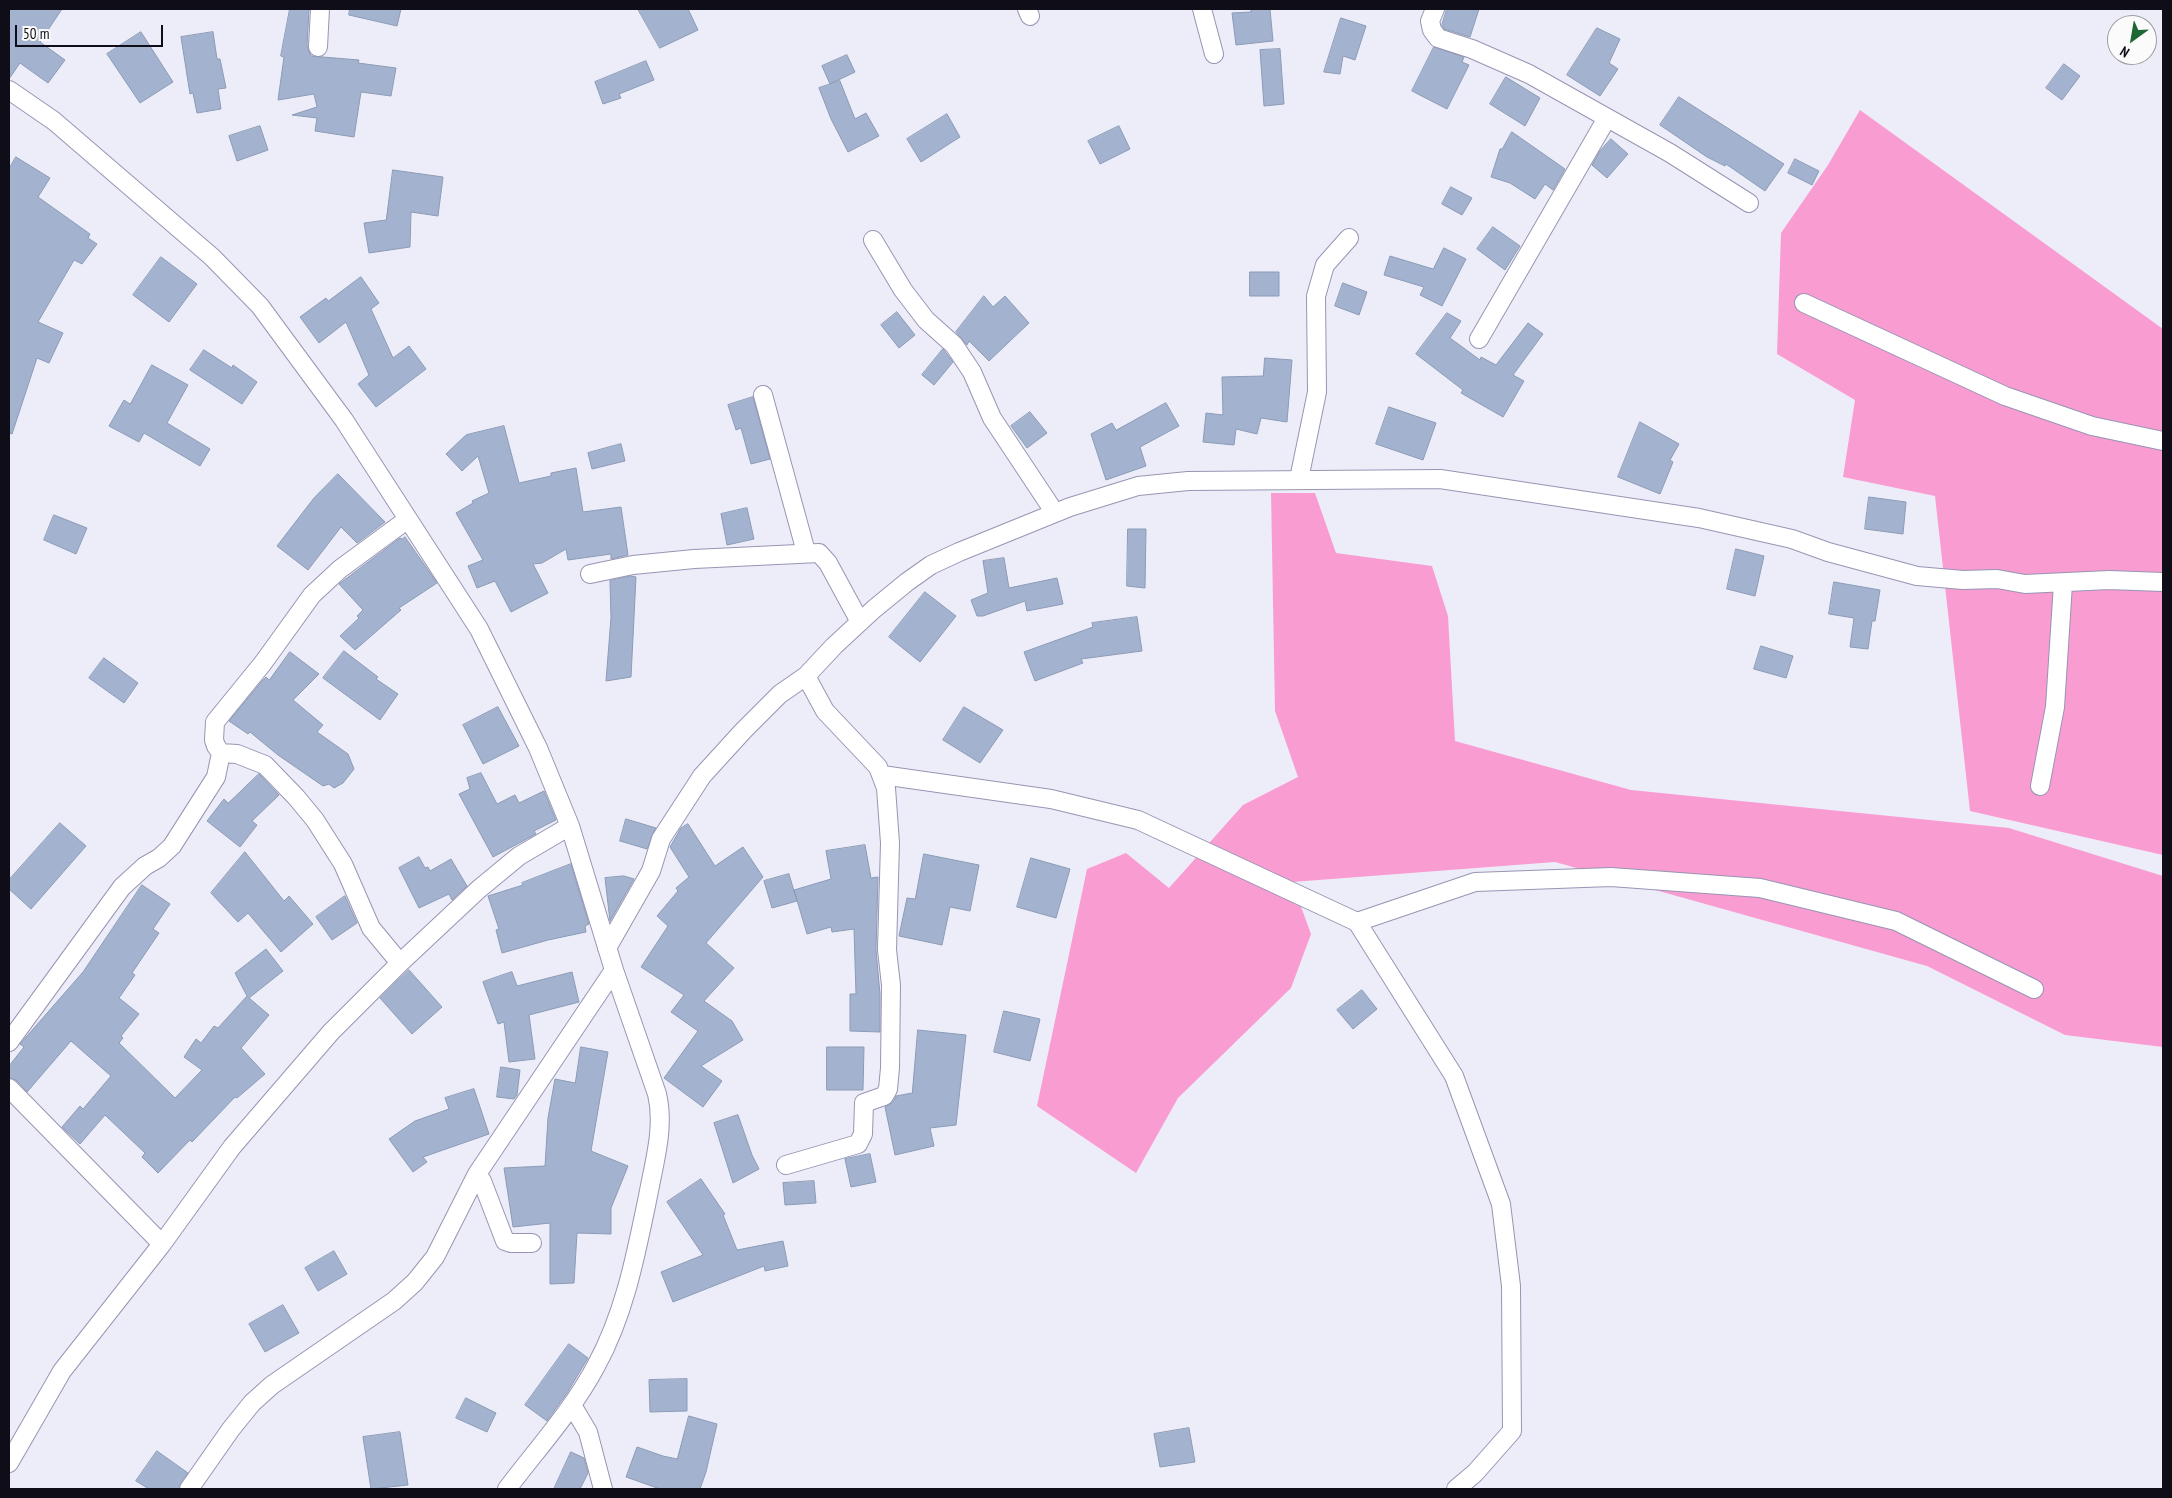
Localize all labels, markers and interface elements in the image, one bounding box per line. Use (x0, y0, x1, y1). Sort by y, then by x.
scale bar (18, 15, 165, 47)
north arrow (2107, 15, 2157, 65)
text: 50 m (23, 24, 49, 43)
text: N (2117, 42, 2133, 62)

